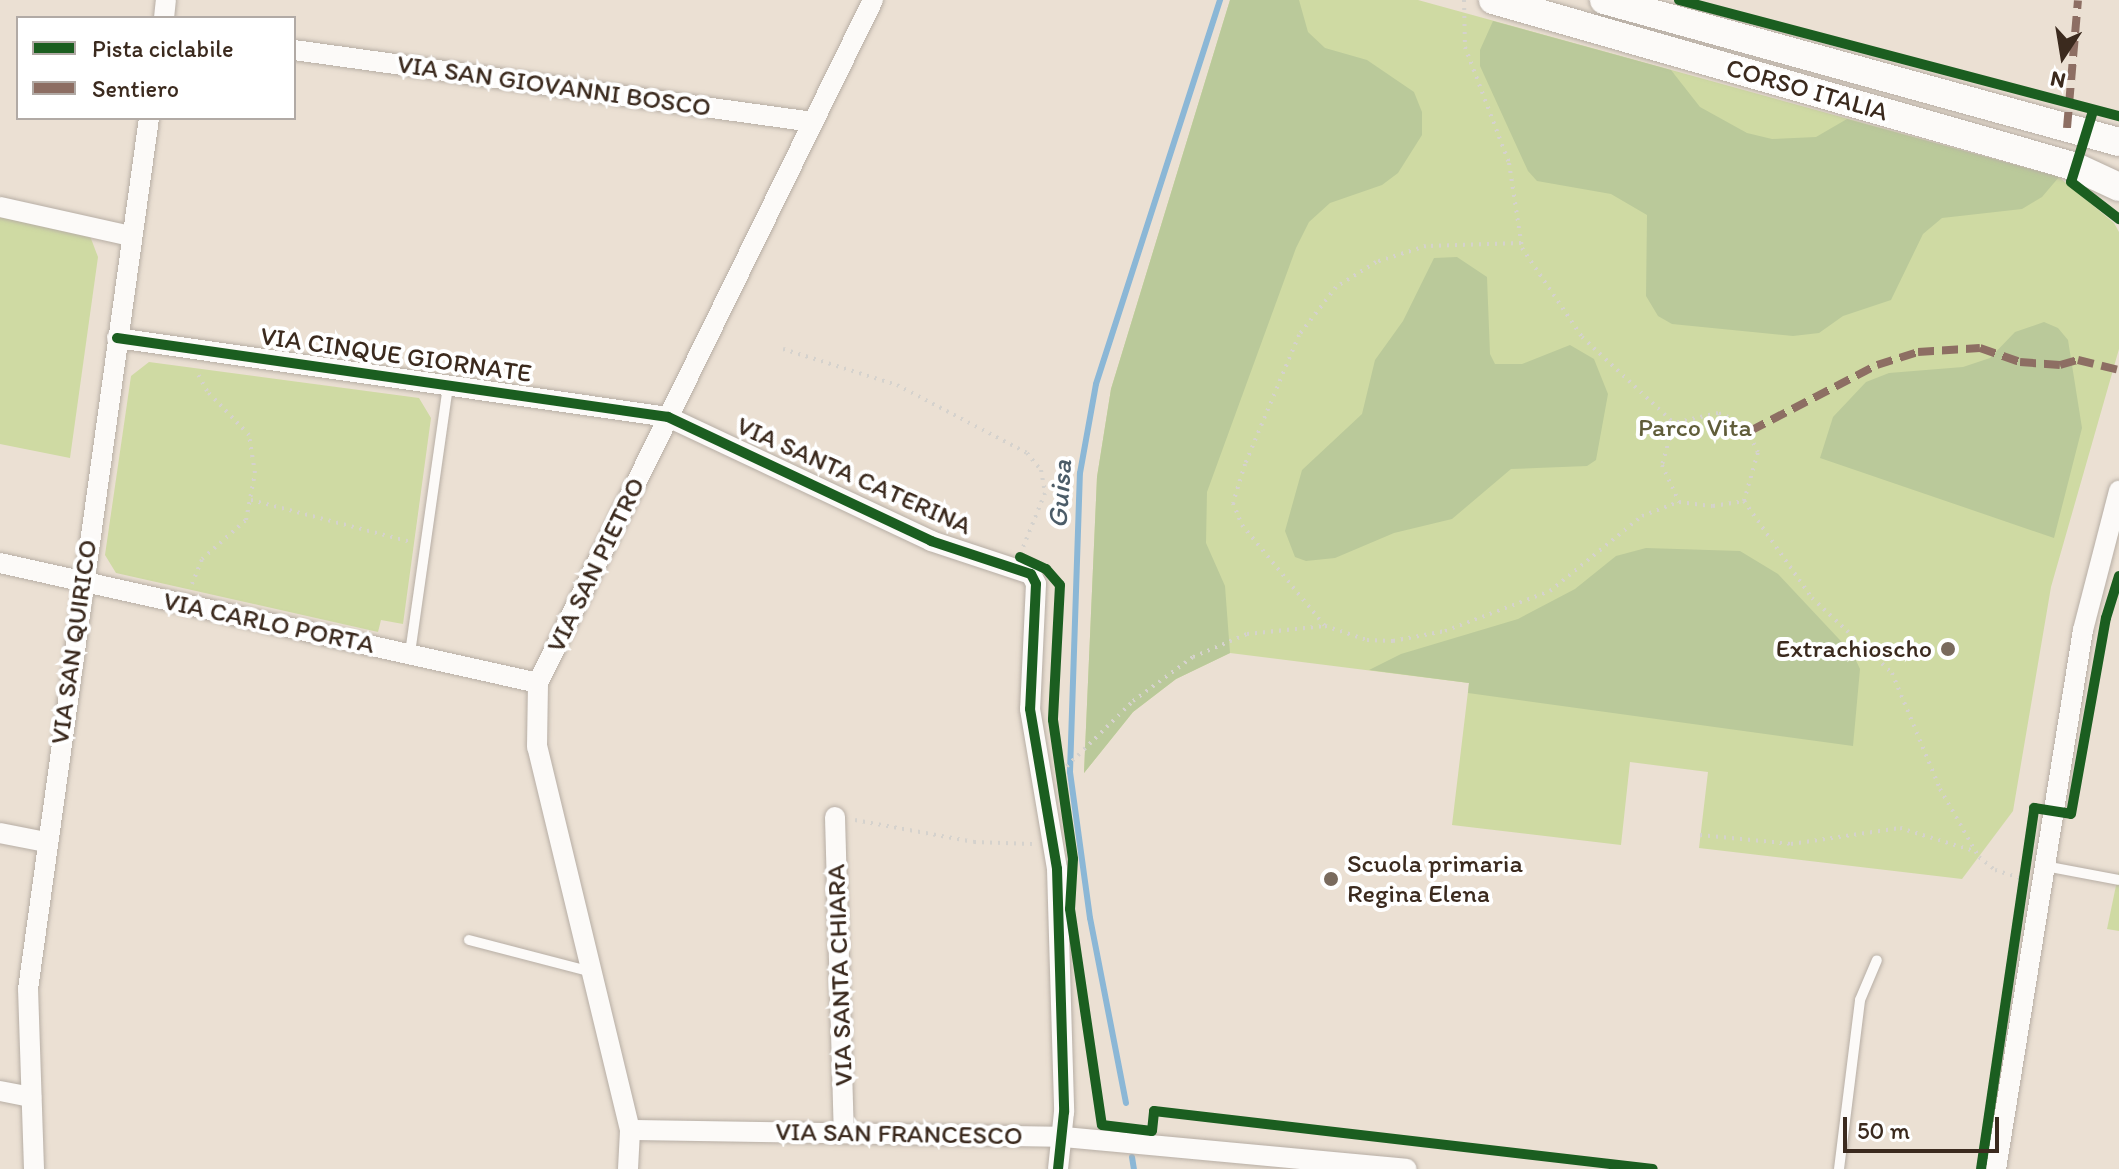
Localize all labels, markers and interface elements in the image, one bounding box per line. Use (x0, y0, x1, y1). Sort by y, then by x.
legend (16, 16, 296, 120)
north arrow (2023, 16, 2103, 96)
text: Pista ciclabile (92, 34, 234, 63)
street label: VIA SAN GIOVANNI BOSCO (395, 48, 713, 124)
street label: CORSO ITALIA (1720, 51, 1894, 129)
text: N (2048, 65, 2068, 95)
text: Sentiero (92, 74, 179, 103)
street label: VIA CINQUE GIORNATE (258, 321, 534, 389)
street label: VIA SANTA CATERINA (731, 410, 977, 542)
park label: Parco Vita (1638, 412, 1752, 444)
water label: Guisa (1040, 458, 1078, 530)
street label: VIA SAN PIETRO (540, 472, 652, 658)
street label: VIA SAN QUIRICO (44, 538, 104, 746)
street label: VIA CARLO PORTA (160, 585, 378, 661)
place label: Extrachioscho (1776, 633, 1932, 665)
marker: Extrachioscho (1939, 640, 1957, 658)
place label: Scuola primaria Regina Elena (1347, 848, 1523, 910)
street label: VIA SANTA CHIARA (820, 861, 860, 1089)
marker: Scuola primaria Regina Elena (1322, 870, 1340, 888)
scale bar (1847, 1101, 2003, 1151)
street label: VIA SAN FRANCESCO (775, 1116, 1023, 1152)
text: 50 m (1857, 1116, 1910, 1145)

